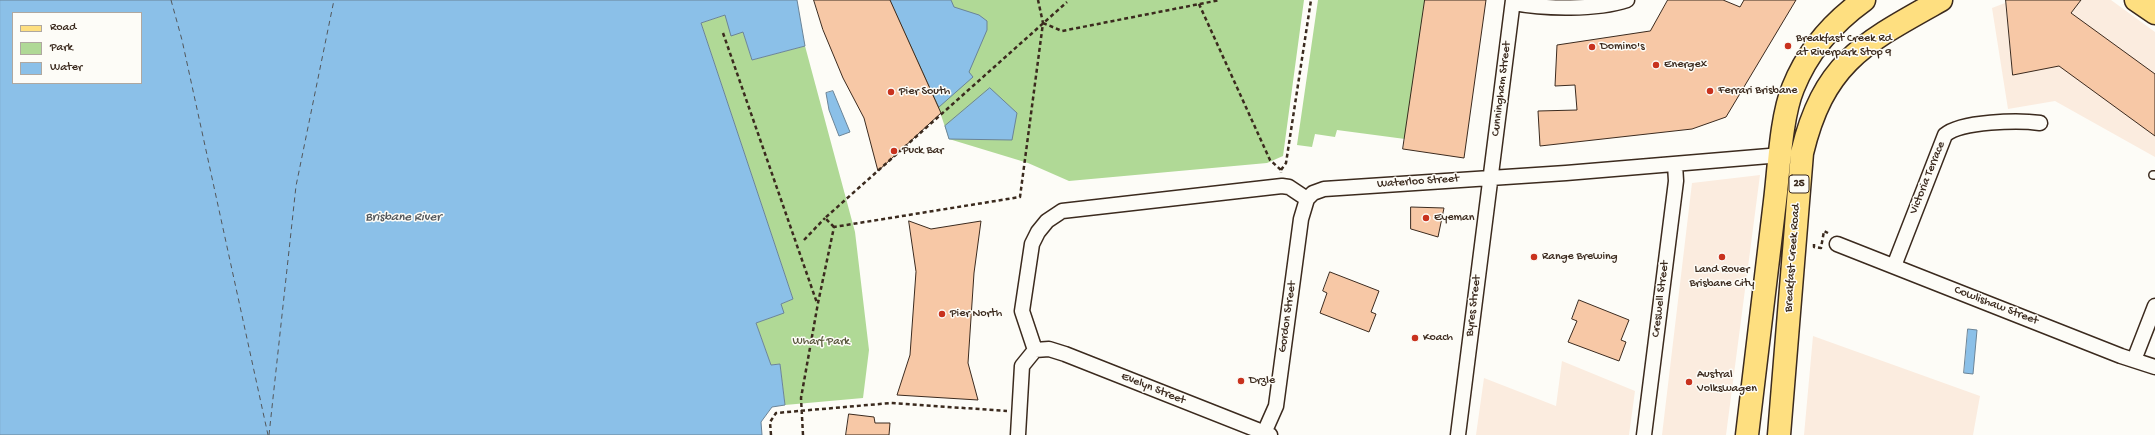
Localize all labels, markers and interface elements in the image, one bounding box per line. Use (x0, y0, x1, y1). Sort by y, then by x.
legend (12, 12, 142, 84)
text: Road (50, 21, 76, 35)
place label: Breakfast Creek Rd at Riverpark Stop 9 (1796, 32, 1892, 60)
place label: Domino's (1600, 40, 1645, 54)
text: Park (50, 41, 73, 55)
street label: Cunningham Street (1489, 41, 1515, 137)
marker: Breakfast Creek Rd at Riverpark Stop 9 (1783, 41, 1793, 51)
marker: Domino's (1587, 42, 1597, 52)
place label: Energex (1664, 58, 1707, 72)
marker: Energex (1651, 60, 1661, 70)
text: Water (50, 61, 82, 75)
place label: Ferrari Brisbane (1718, 84, 1797, 98)
place label: Pier South (899, 85, 950, 99)
marker: Ferrari Brisbane (1705, 86, 1715, 96)
marker: Pier South (886, 87, 896, 97)
street label: Victoria Terrace (1907, 140, 1949, 216)
place label: Puck Bar (902, 144, 944, 158)
marker: Puck Bar (889, 146, 899, 156)
street label: Waterloo Street (1377, 172, 1459, 192)
road number: 25 (1789, 175, 1809, 193)
street label: Breakfast Creek Road (1782, 203, 1804, 313)
water label: Brisbane River (365, 210, 441, 226)
place label: Eyeman (1434, 211, 1474, 225)
marker: Eyeman (1421, 213, 1431, 223)
place label: Range Brewing (1542, 250, 1618, 264)
marker: Range Brewing (1529, 252, 1539, 262)
marker: Land Rover Brisbane City (1717, 252, 1727, 262)
street label: Creswell Street (1649, 260, 1673, 338)
place label: Land Rover Brisbane City (1689, 263, 1755, 291)
street label: Byres Street (1463, 274, 1485, 338)
street label: Gordon Street (1276, 280, 1300, 354)
street label: Cowlishaw Street (1952, 283, 2040, 329)
place label: Pier North (950, 307, 1002, 321)
marker: Pier North (937, 309, 947, 319)
place label: Koach (1423, 331, 1453, 345)
marker: Koach (1410, 333, 1420, 343)
park label: Wharf Park (793, 335, 849, 349)
place label: Austral Volkswagen (1697, 368, 1757, 396)
street label: Evelyn Street (1119, 370, 1187, 408)
place label: Drzle (1249, 374, 1275, 388)
marker: Drzle (1236, 376, 1246, 386)
marker: Austral Volkswagen (1684, 377, 1694, 387)

